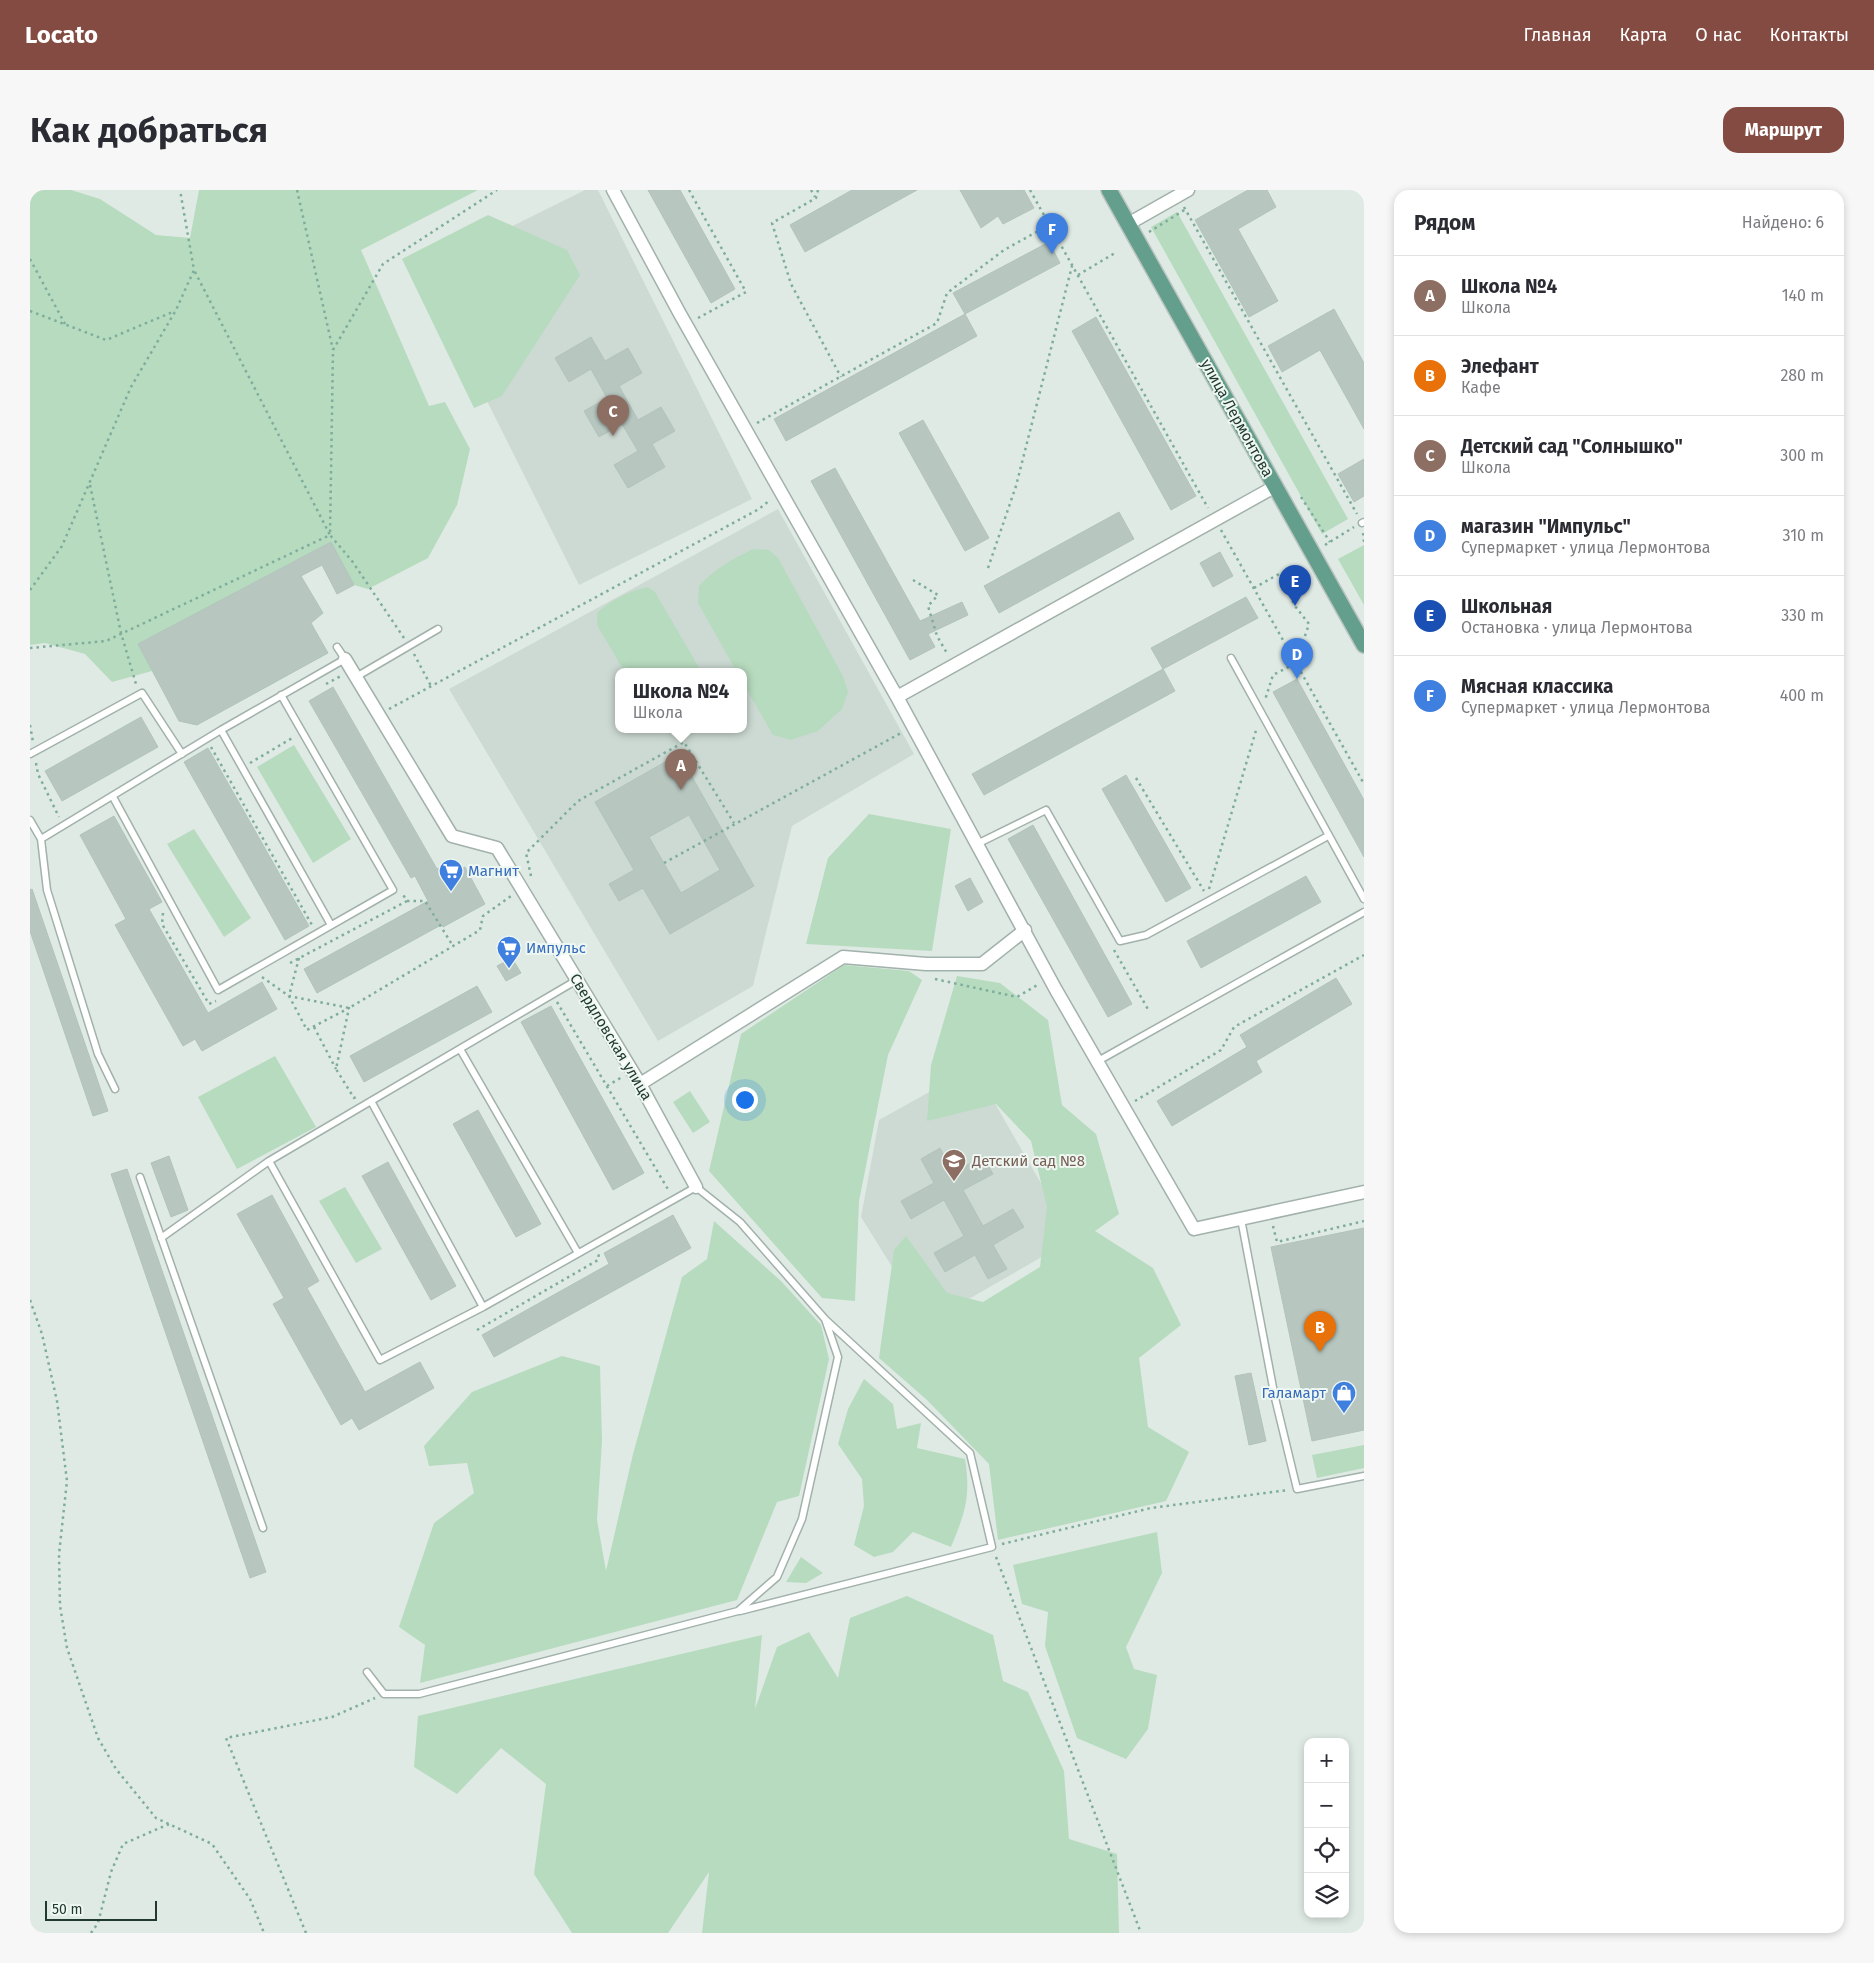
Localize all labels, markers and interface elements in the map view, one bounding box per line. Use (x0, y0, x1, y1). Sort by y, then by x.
text: Locato (25, 21, 98, 49)
text: Главная (1524, 24, 1592, 46)
text: Карта (1620, 24, 1667, 46)
text: О нас (1695, 24, 1742, 46)
text: Контакты (1770, 24, 1849, 46)
button: Маршрут (1723, 107, 1844, 153)
text: Как добраться (30, 109, 268, 151)
text: Рядом (1414, 210, 1475, 236)
pin: F (1036, 213, 1068, 254)
text: Найдено: 6 (1742, 213, 1824, 232)
text: Школа №4 (1461, 275, 1557, 298)
text: A (1425, 286, 1435, 305)
text: 140 m (1782, 286, 1824, 305)
text: Школа (1461, 298, 1511, 317)
text: Элефант (1461, 355, 1539, 378)
street label: улица Лермонтова (1197, 356, 1277, 480)
text: B (1425, 366, 1435, 385)
text: 280 m (1780, 366, 1824, 385)
text: Кафе (1461, 378, 1501, 397)
pin: C (597, 395, 629, 436)
text: Детский сад "Солнышко" (1461, 435, 1683, 458)
text: C (1425, 446, 1435, 465)
text: 300 m (1780, 446, 1824, 465)
text: Школа (1461, 458, 1511, 477)
text: магазин "Импульс" (1461, 515, 1631, 538)
text: D (1425, 526, 1435, 545)
text: 310 m (1783, 526, 1824, 545)
text: Супермаркет · улица Лермонтова (1461, 538, 1711, 557)
pin: E (1279, 565, 1311, 606)
text: Школьная (1461, 595, 1552, 618)
text: E (1426, 606, 1434, 625)
text: 330 m (1781, 606, 1824, 625)
text: Остановка · улица Лермонтова (1461, 618, 1693, 637)
pin: D (1281, 638, 1313, 679)
popup (615, 668, 747, 733)
text: Мясная классика (1461, 675, 1614, 698)
text: Школа №4 (633, 680, 729, 703)
text: F (1426, 686, 1434, 705)
text: 400 m (1780, 686, 1824, 705)
text: Супермаркет · улица Лермонтова (1461, 698, 1711, 717)
text: Школа (633, 703, 683, 722)
pin: A (665, 749, 697, 790)
supermarket icon: Магнит (438, 858, 464, 892)
place label: Магнит (468, 862, 519, 880)
supermarket icon: Импульс (496, 935, 522, 969)
place label: Импульс (526, 939, 586, 957)
street label: Свердловская улица (566, 970, 656, 1104)
your location (732, 1087, 758, 1113)
school or university icon: Детский сад №8 (941, 1148, 967, 1182)
place label: Детский сад №8 (971, 1152, 1085, 1170)
pin: B (1304, 1311, 1336, 1352)
shop icon: Галамарт (1331, 1380, 1357, 1414)
place label: Галамарт (1261, 1384, 1326, 1402)
map controls (1304, 1738, 1349, 1918)
button: + (1304, 1738, 1349, 1783)
button: − (1304, 1783, 1349, 1828)
button: locate (1304, 1828, 1349, 1873)
button: layers (1304, 1873, 1349, 1918)
scale bar (45, 1898, 158, 1921)
text: 50 m (52, 1901, 83, 1918)

